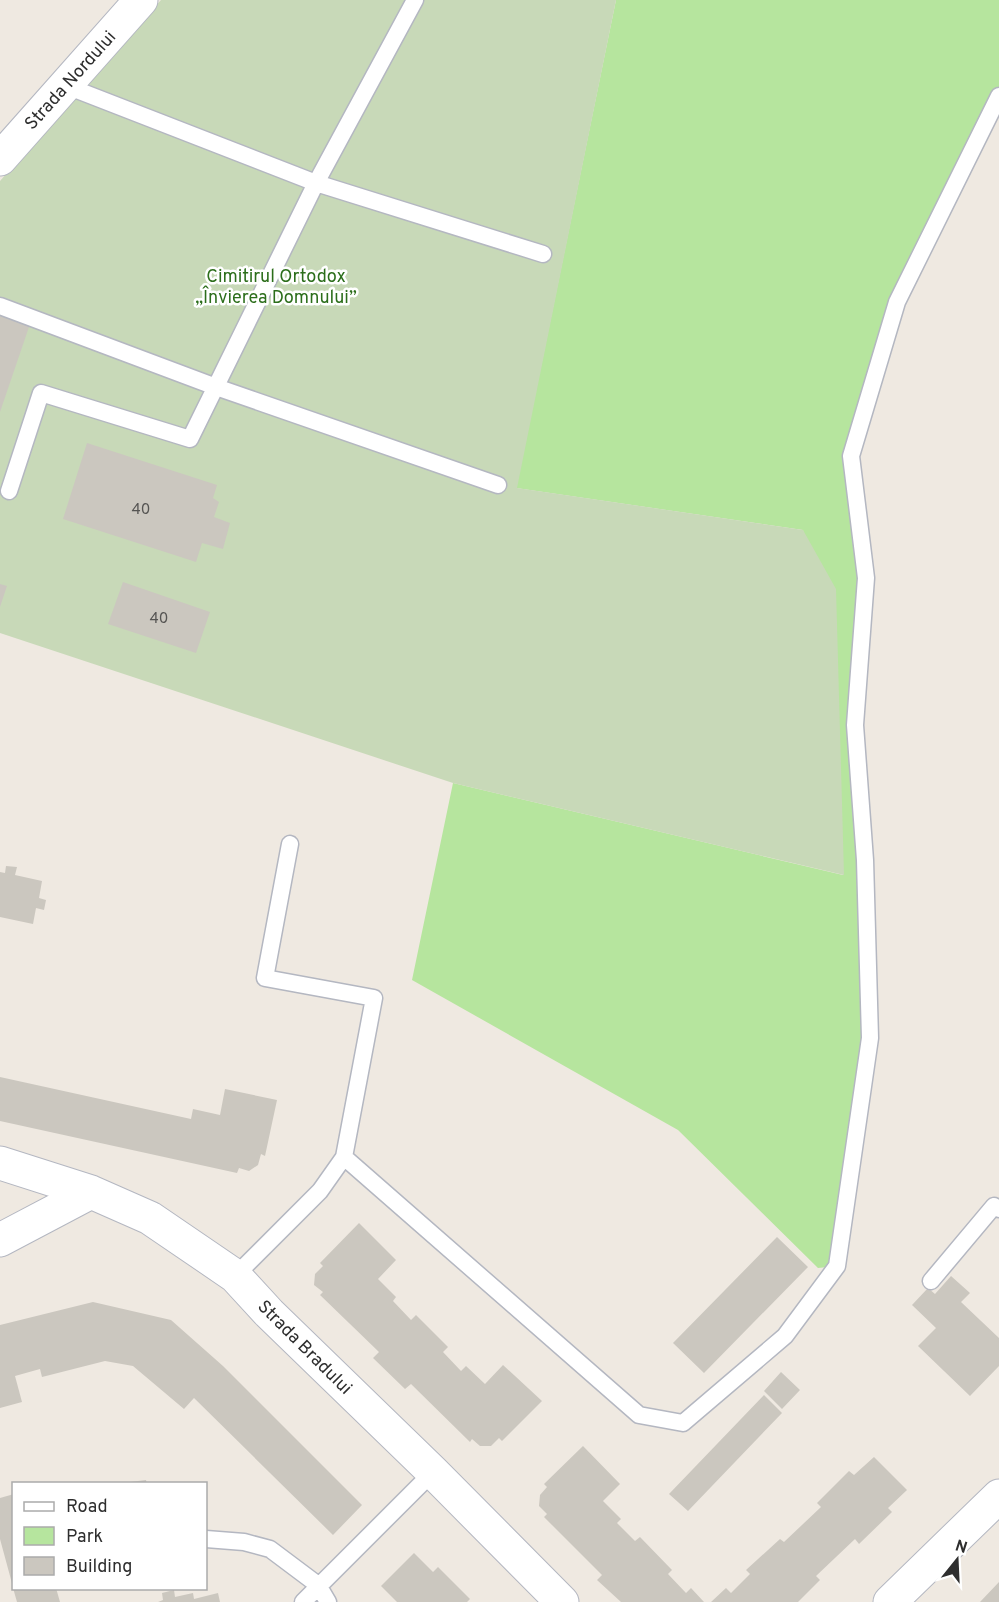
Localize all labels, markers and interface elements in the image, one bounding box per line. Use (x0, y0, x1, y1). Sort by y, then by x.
street label: Strada Nordului (20, 27, 122, 135)
park label: Cimitirul Ortodox „Învierea Domnului” (195, 266, 357, 310)
house number: 40 (132, 501, 150, 520)
house number: 40 (150, 610, 168, 629)
street label: Strada Bradului (252, 1296, 356, 1400)
legend (12, 1482, 207, 1590)
text: Road (66, 1496, 108, 1519)
text: Park (66, 1526, 103, 1549)
north arrow (927, 1530, 987, 1590)
text: N (952, 1536, 970, 1559)
text: Building (66, 1556, 132, 1579)

